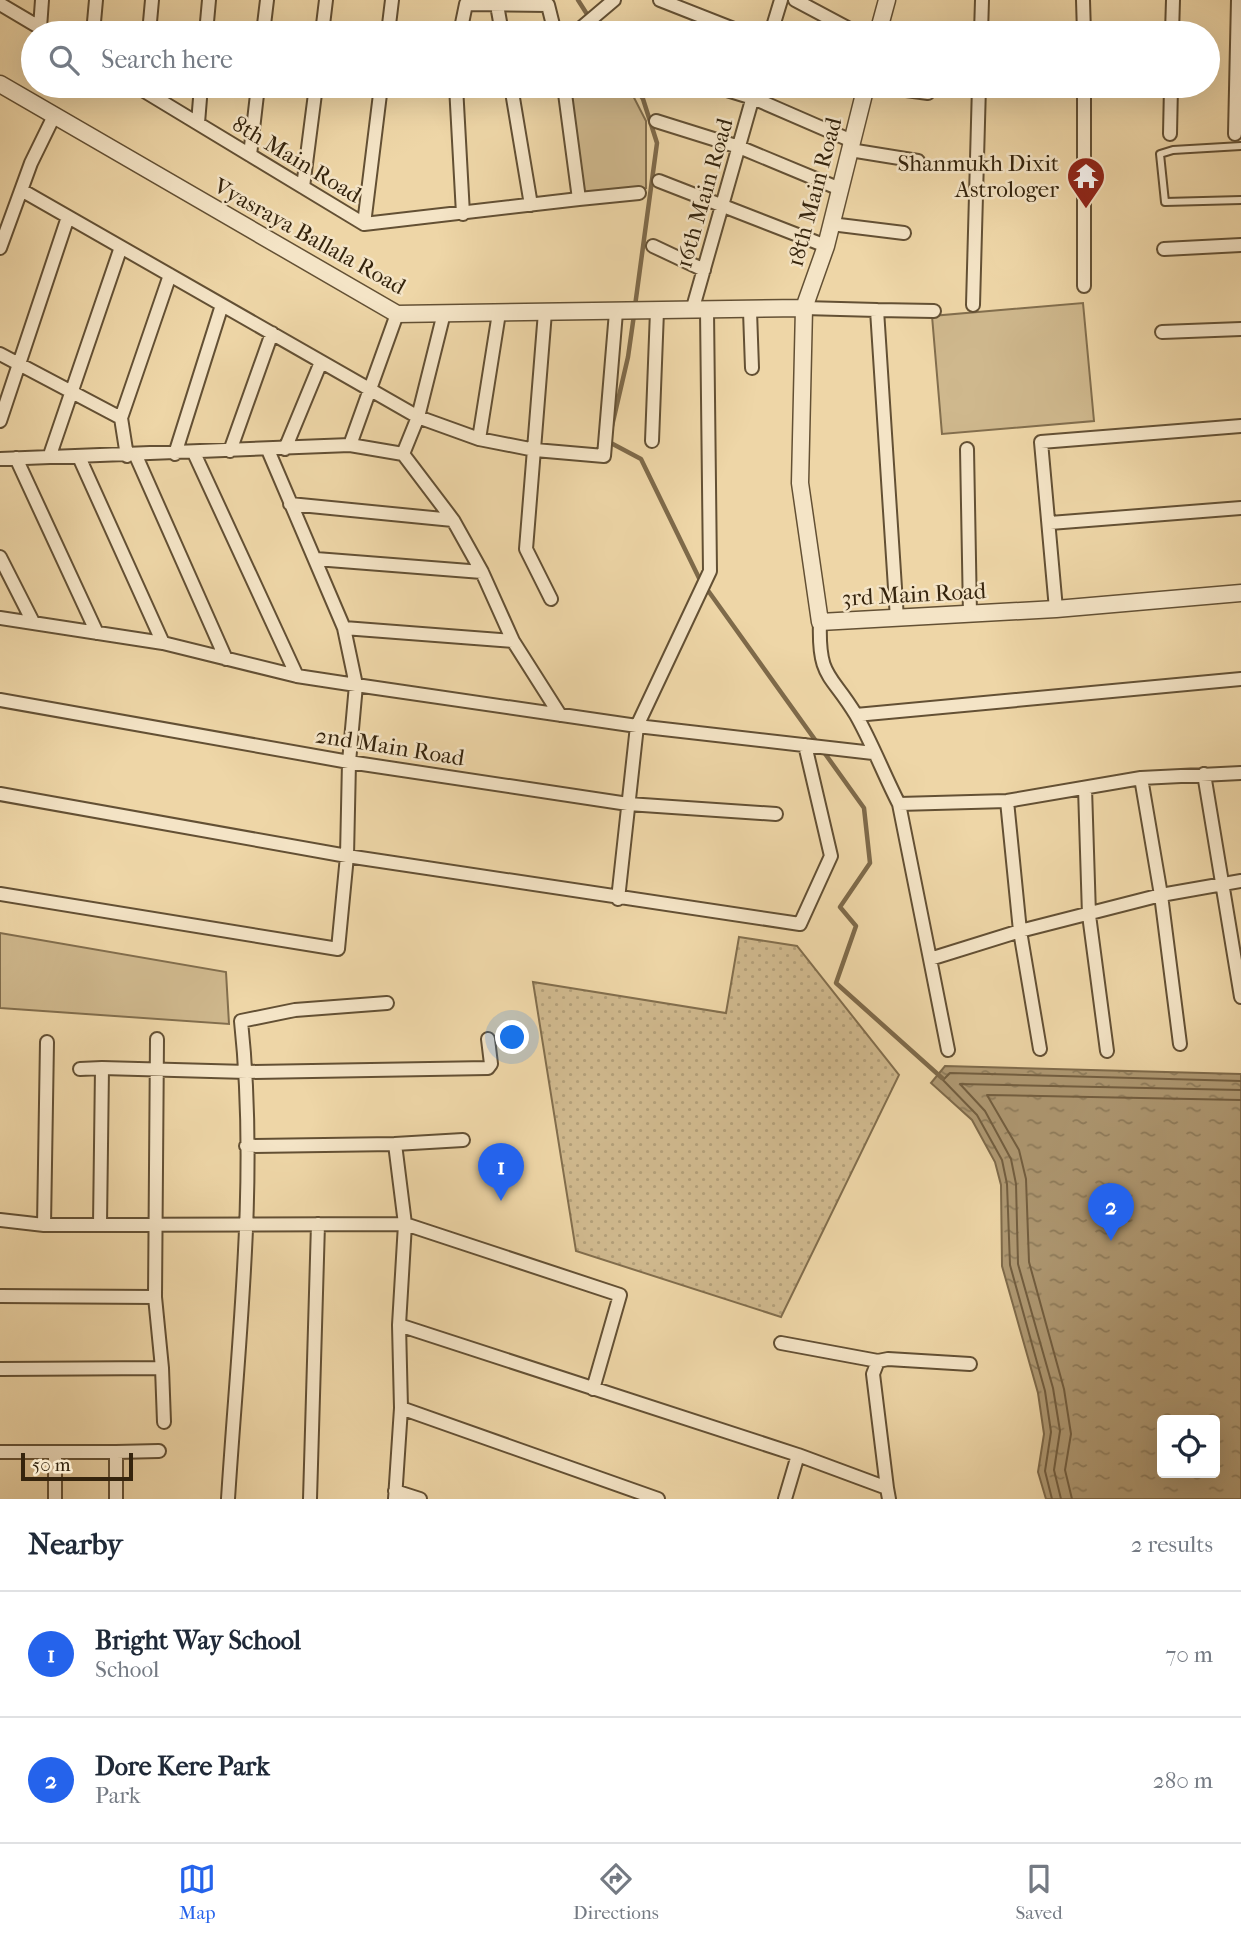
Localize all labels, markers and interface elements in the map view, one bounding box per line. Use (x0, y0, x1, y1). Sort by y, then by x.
search box (21, 21, 1220, 98)
icon: search (45, 41, 83, 79)
text: Search here (101, 44, 233, 75)
street label: 8th Main Road (227, 110, 366, 209)
street label: 18th Main Road (782, 114, 848, 270)
street label: 16th Main Road (670, 115, 739, 271)
place label: Shanmukh Dixit Astrologer (897, 150, 1059, 203)
temple icon: Shanmukh Dixit Astrologer (1065, 155, 1107, 210)
street label: Vyasraya Ballala Road (208, 172, 411, 301)
street label: 3rd Main Road (841, 577, 987, 612)
street label: 2nd Main Road (313, 721, 467, 772)
your location (495, 1020, 529, 1054)
pin: 1 (478, 1143, 524, 1201)
pin: 2 (1088, 1183, 1134, 1241)
map controls (1157, 1415, 1220, 1478)
button: locate (1157, 1415, 1220, 1478)
scale bar (21, 1450, 133, 1482)
text: 50 m (32, 1454, 71, 1476)
text: Nearby (28, 1527, 123, 1562)
text: 2 results (1131, 1531, 1213, 1558)
text: Bright Way School (95, 1625, 301, 1656)
text: 1 (47, 1641, 55, 1668)
text: 70 m (1165, 1641, 1213, 1668)
text: School (95, 1656, 159, 1683)
text: Dore Kere Park (95, 1751, 270, 1782)
text: 2 (45, 1767, 57, 1794)
text: 280 m (1153, 1767, 1213, 1794)
text: Park (95, 1782, 141, 1809)
tab: Map (178, 1860, 216, 1924)
tab: Directions (573, 1860, 659, 1924)
tab: Saved (1015, 1860, 1063, 1924)

